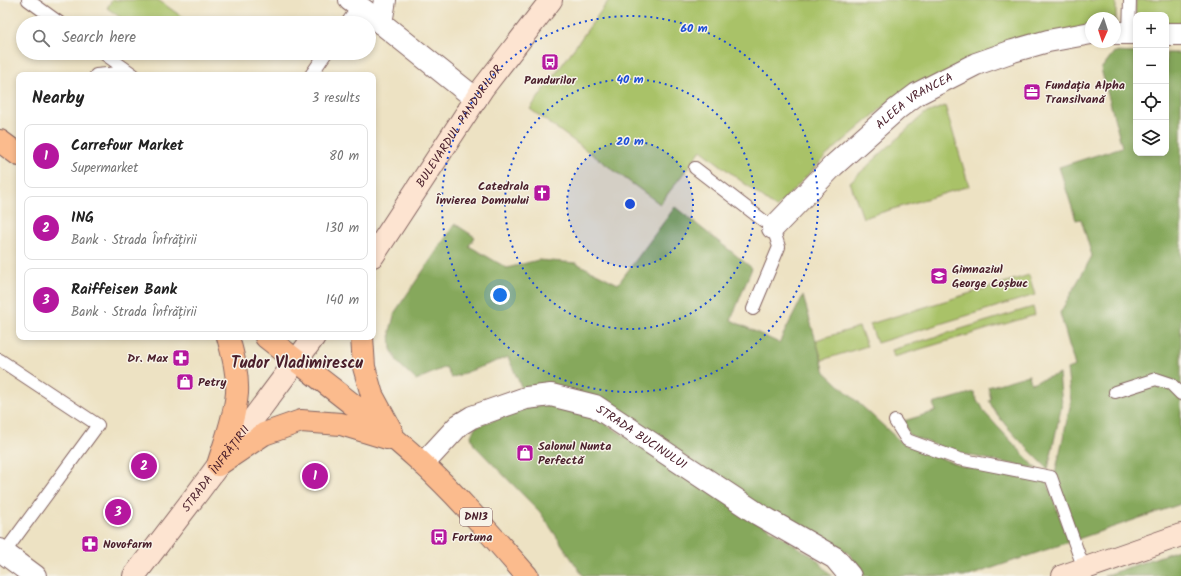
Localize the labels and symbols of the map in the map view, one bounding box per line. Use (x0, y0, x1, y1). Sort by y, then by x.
north arrow (1085, 12, 1121, 48)
text: 60 m (680, 19, 708, 38)
bus stop icon: Pandurilor (540, 52, 560, 72)
street label: BULEVARDUL PANDURILOR (411, 61, 507, 191)
street label: ALEEA VRANCEA (871, 68, 956, 134)
text: 40 m (616, 70, 644, 89)
place label: Pandurilor (524, 71, 577, 90)
place label: Fundația Alpha Transilvană (1045, 76, 1125, 109)
office icon: Fundația Alpha Transilvană (1022, 82, 1042, 102)
text: 20 m (616, 132, 644, 151)
place label: Catedrala Învierea Domnului (436, 177, 530, 210)
church icon: Catedrala Învierea Domnului (532, 183, 552, 203)
centre of rings (623, 197, 637, 211)
place label: Gimnaziul George Coșbuc (952, 260, 1028, 293)
school or university icon: Gimnaziul George Coșbuc (929, 266, 949, 286)
your location (490, 285, 510, 305)
pharmacy icon: Dr. Max (171, 348, 191, 368)
place label: Dr. Max (127, 349, 168, 368)
district label: Tudor Vladimirescu (231, 351, 363, 376)
shop icon: Petry (175, 372, 195, 392)
place label: Petry (198, 373, 227, 392)
street label: STRADA BUCINULUI (592, 400, 691, 474)
street label: STRADA ÎNFRĂȚIRII (177, 421, 255, 516)
place label: Salonul Nunta Perfectă (538, 437, 611, 470)
shop icon: Salonul Nunta Perfectă (515, 443, 535, 463)
pin: 2 (131, 451, 157, 481)
pin: 1 (302, 461, 328, 491)
pin: 3 (105, 497, 131, 527)
road number: DN13 (460, 508, 492, 526)
bus stop icon: Fortuna (429, 527, 449, 547)
place label: Fortuna (452, 528, 492, 547)
pharmacy icon: Novofarm (80, 534, 100, 554)
place label: Novofarm (103, 535, 152, 554)

